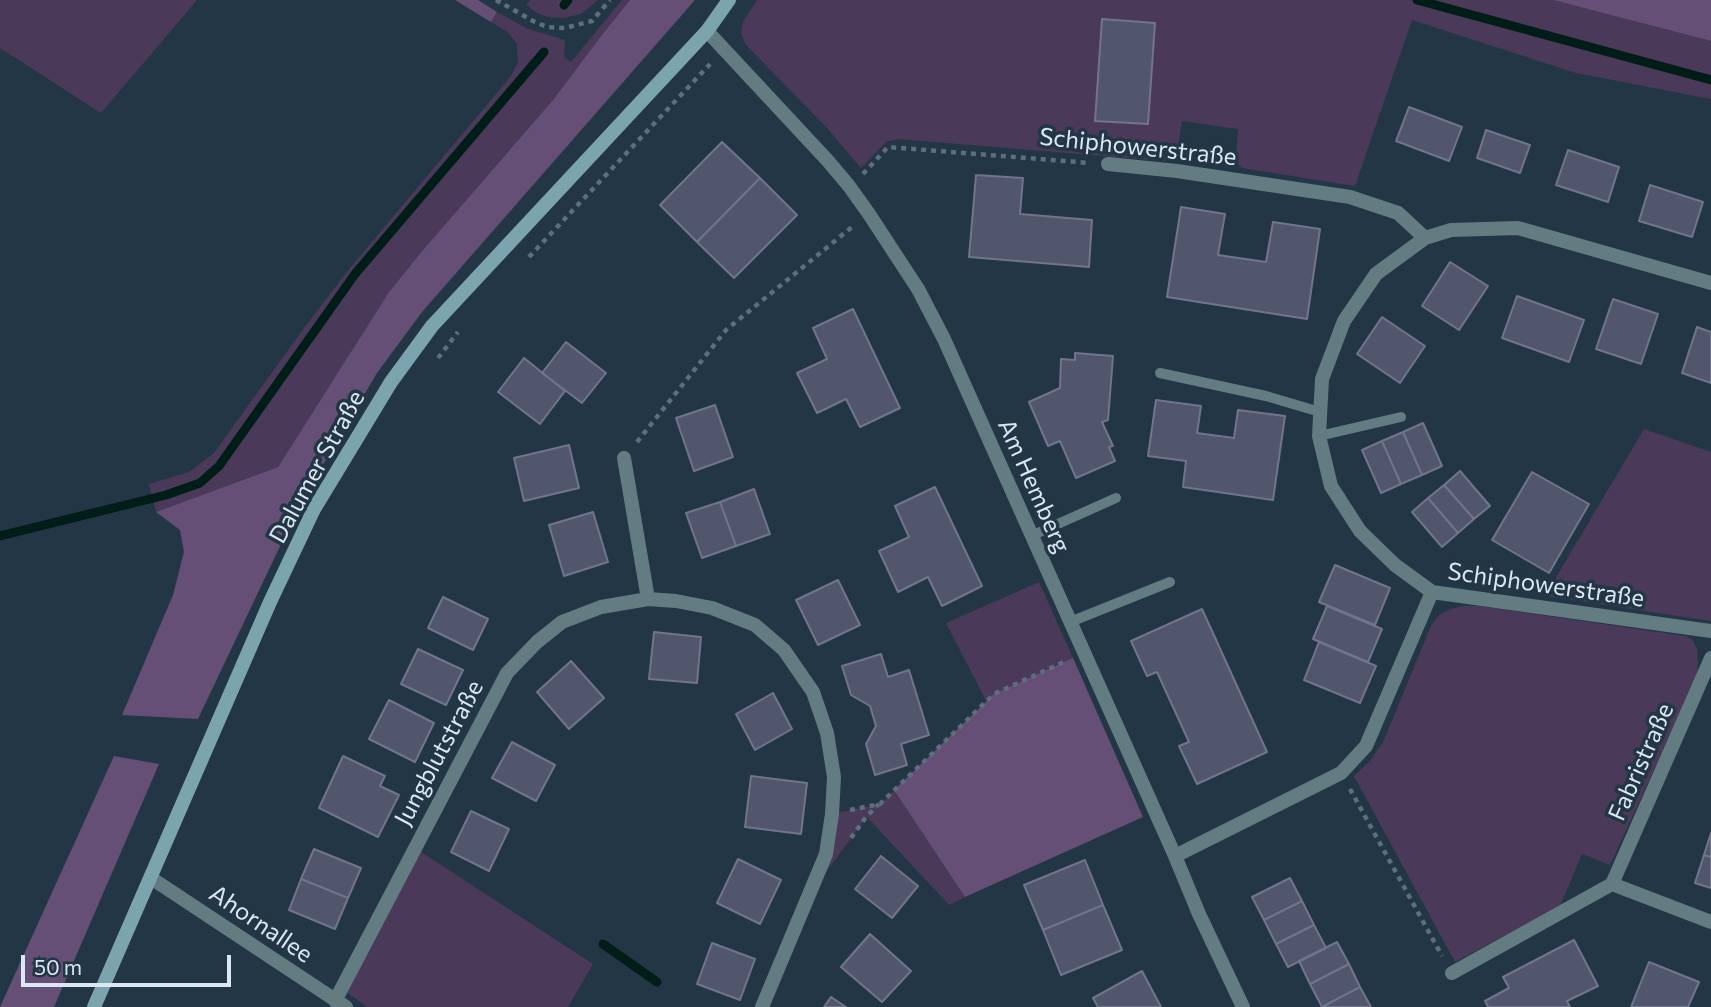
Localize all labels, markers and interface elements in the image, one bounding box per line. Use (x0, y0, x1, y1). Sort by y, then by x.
street label: Schiphowerstraße (1038, 122, 1238, 172)
street label: Dalumer Straße (263, 386, 371, 548)
street label: Am Hemberg (992, 415, 1076, 557)
street label: Schiphowerstraße (1446, 557, 1646, 613)
street label: Jungblutstraße (389, 675, 489, 831)
street label: Fabristraße (1602, 699, 1680, 825)
street label: Ahornallee (204, 879, 318, 969)
scale bar (24, 940, 234, 984)
text: 50 m (34, 954, 82, 979)

